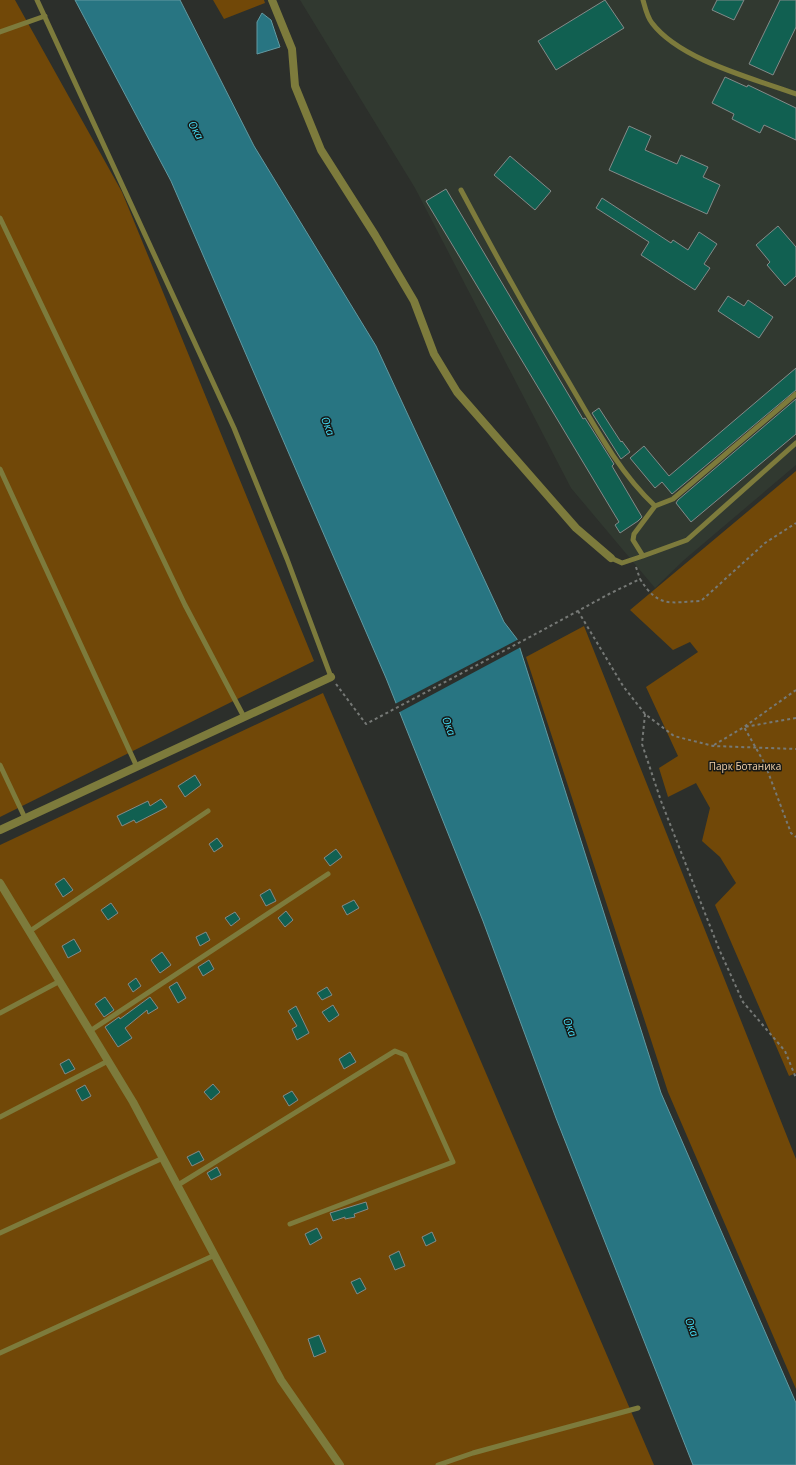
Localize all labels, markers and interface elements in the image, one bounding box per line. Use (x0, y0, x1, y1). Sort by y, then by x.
water label: Ока (185, 118, 208, 142)
water label: Ока (318, 414, 339, 438)
water label: Ока (439, 714, 460, 738)
park label: Парк Ботаника (709, 759, 781, 773)
water label: Ока (560, 1015, 581, 1039)
water label: Ока (682, 1315, 703, 1339)

